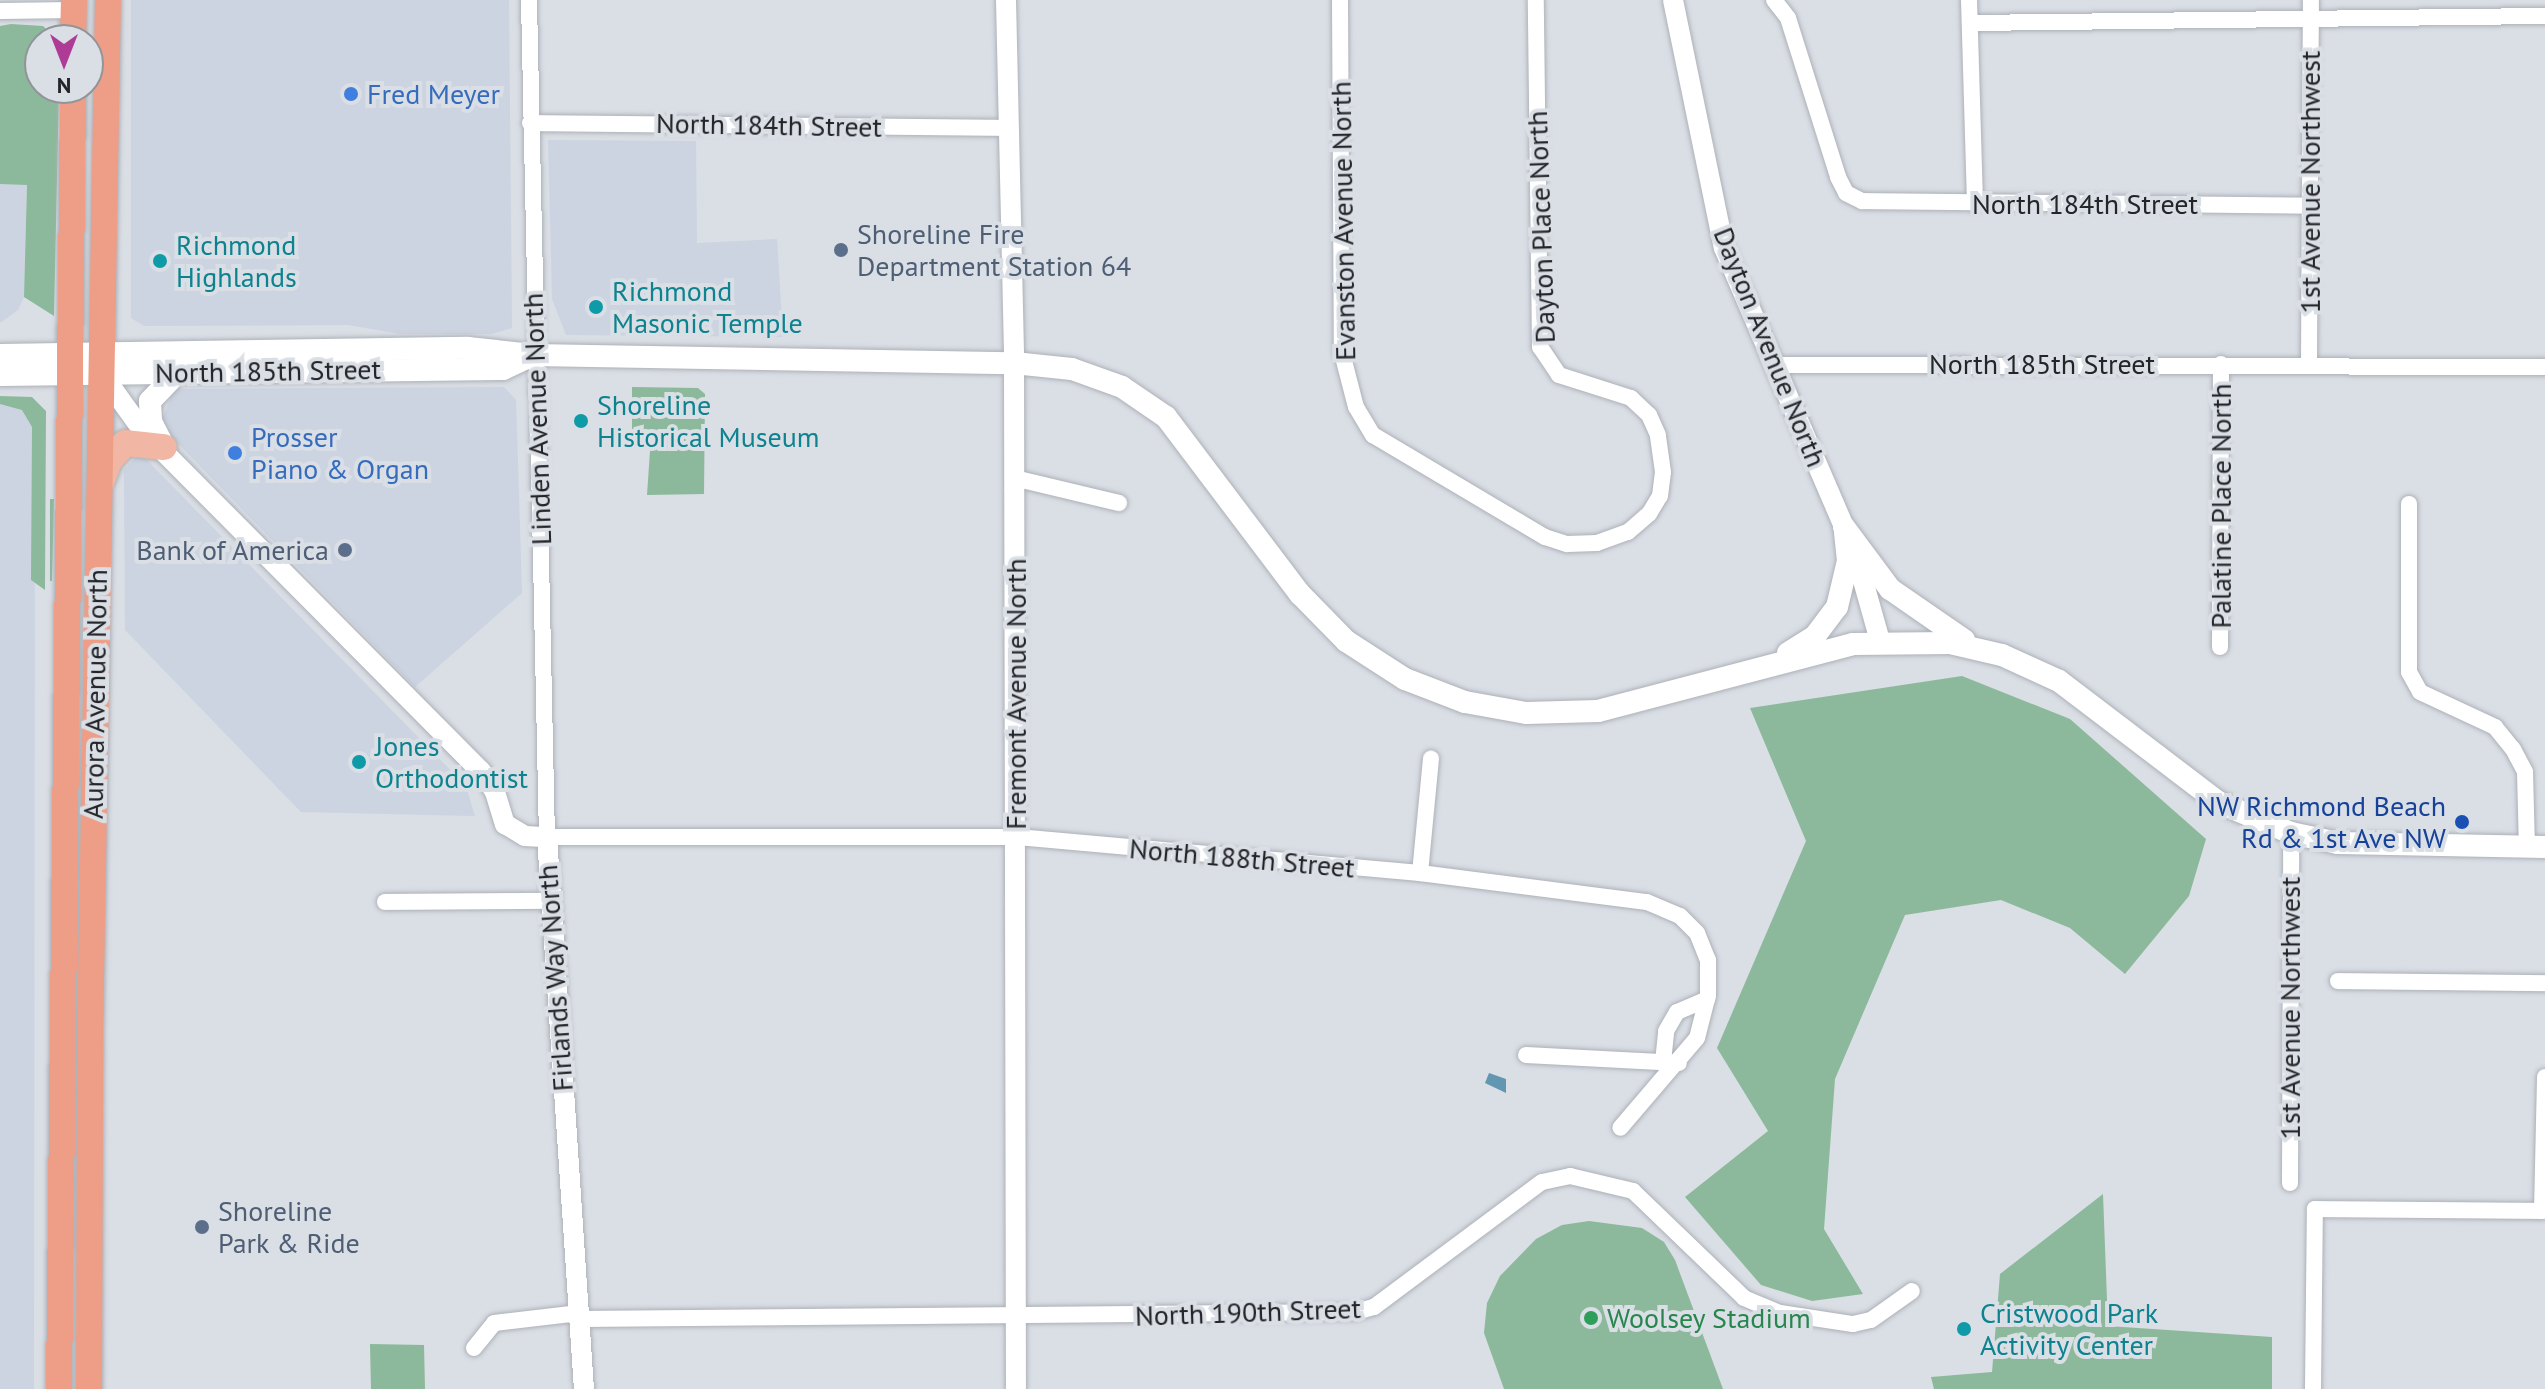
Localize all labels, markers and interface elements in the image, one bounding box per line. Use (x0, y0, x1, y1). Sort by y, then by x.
north arrow (24, 24, 104, 104)
street label: 1st Avenue Northwest (2293, 50, 2327, 314)
text: N (57, 72, 71, 100)
place label: Fred Meyer (367, 77, 500, 111)
street label: Evanston Avenue North (1324, 81, 1362, 361)
marker: Fred Meyer (342, 85, 360, 103)
street label: North 184th Street (656, 106, 882, 144)
street label: Dayton Place North (1520, 110, 1562, 344)
street label: North 184th Street (1972, 187, 2198, 221)
place label: Shoreline Fire Department Station 64 (857, 217, 1131, 283)
street label: Dayton Avenue North (1706, 222, 1834, 472)
place label: Richmond Highlands (176, 228, 297, 294)
marker: Shoreline Fire Department Station 64 (832, 241, 850, 259)
marker: Richmond Highlands (151, 252, 169, 270)
place label: Richmond Masonic Temple (612, 274, 804, 340)
street label: Linden Avenue North (516, 292, 558, 546)
marker: Richmond Masonic Temple (587, 298, 605, 316)
street label: North 185th Street (1929, 347, 2155, 381)
street label: North 185th Street (155, 352, 381, 390)
street label: Palatine Place North (2204, 383, 2238, 629)
place label: Shoreline Historical Museum (597, 388, 820, 454)
marker: Shoreline Historical Museum (572, 412, 590, 430)
place label: Prosser Piano & Organ (251, 420, 429, 486)
marker: Prosser Piano & Organ (226, 444, 244, 462)
place label: Bank of America (135, 533, 329, 567)
marker: Bank of America (336, 541, 354, 559)
street label: Fremont Avenue North (999, 558, 1033, 830)
street label: Aurora Avenue North (76, 568, 114, 820)
place label: Jones Orthodontist (375, 729, 528, 795)
marker: Jones Orthodontist (350, 753, 368, 771)
place label: NW Richmond Beach Rd & 1st Ave NW (2196, 789, 2446, 855)
marker: NW Richmond Beach Rd & 1st Ave NW (2453, 813, 2471, 831)
street label: North 188th Street (1128, 831, 1356, 885)
street label: Firlands Way North (530, 863, 580, 1093)
street label: 1st Avenue Northwest (2273, 876, 2307, 1140)
place label: Shoreline Park & Ride (218, 1194, 361, 1260)
marker: Shoreline Park & Ride (193, 1218, 211, 1236)
street label: North 190th Street (1134, 1291, 1362, 1333)
place label: Cristwood Park Activity Center (1980, 1296, 2158, 1362)
place label: Woolsey Stadium (1607, 1301, 1812, 1335)
marker: Woolsey Stadium (1582, 1309, 1600, 1327)
marker: Cristwood Park Activity Center (1955, 1320, 1973, 1338)

